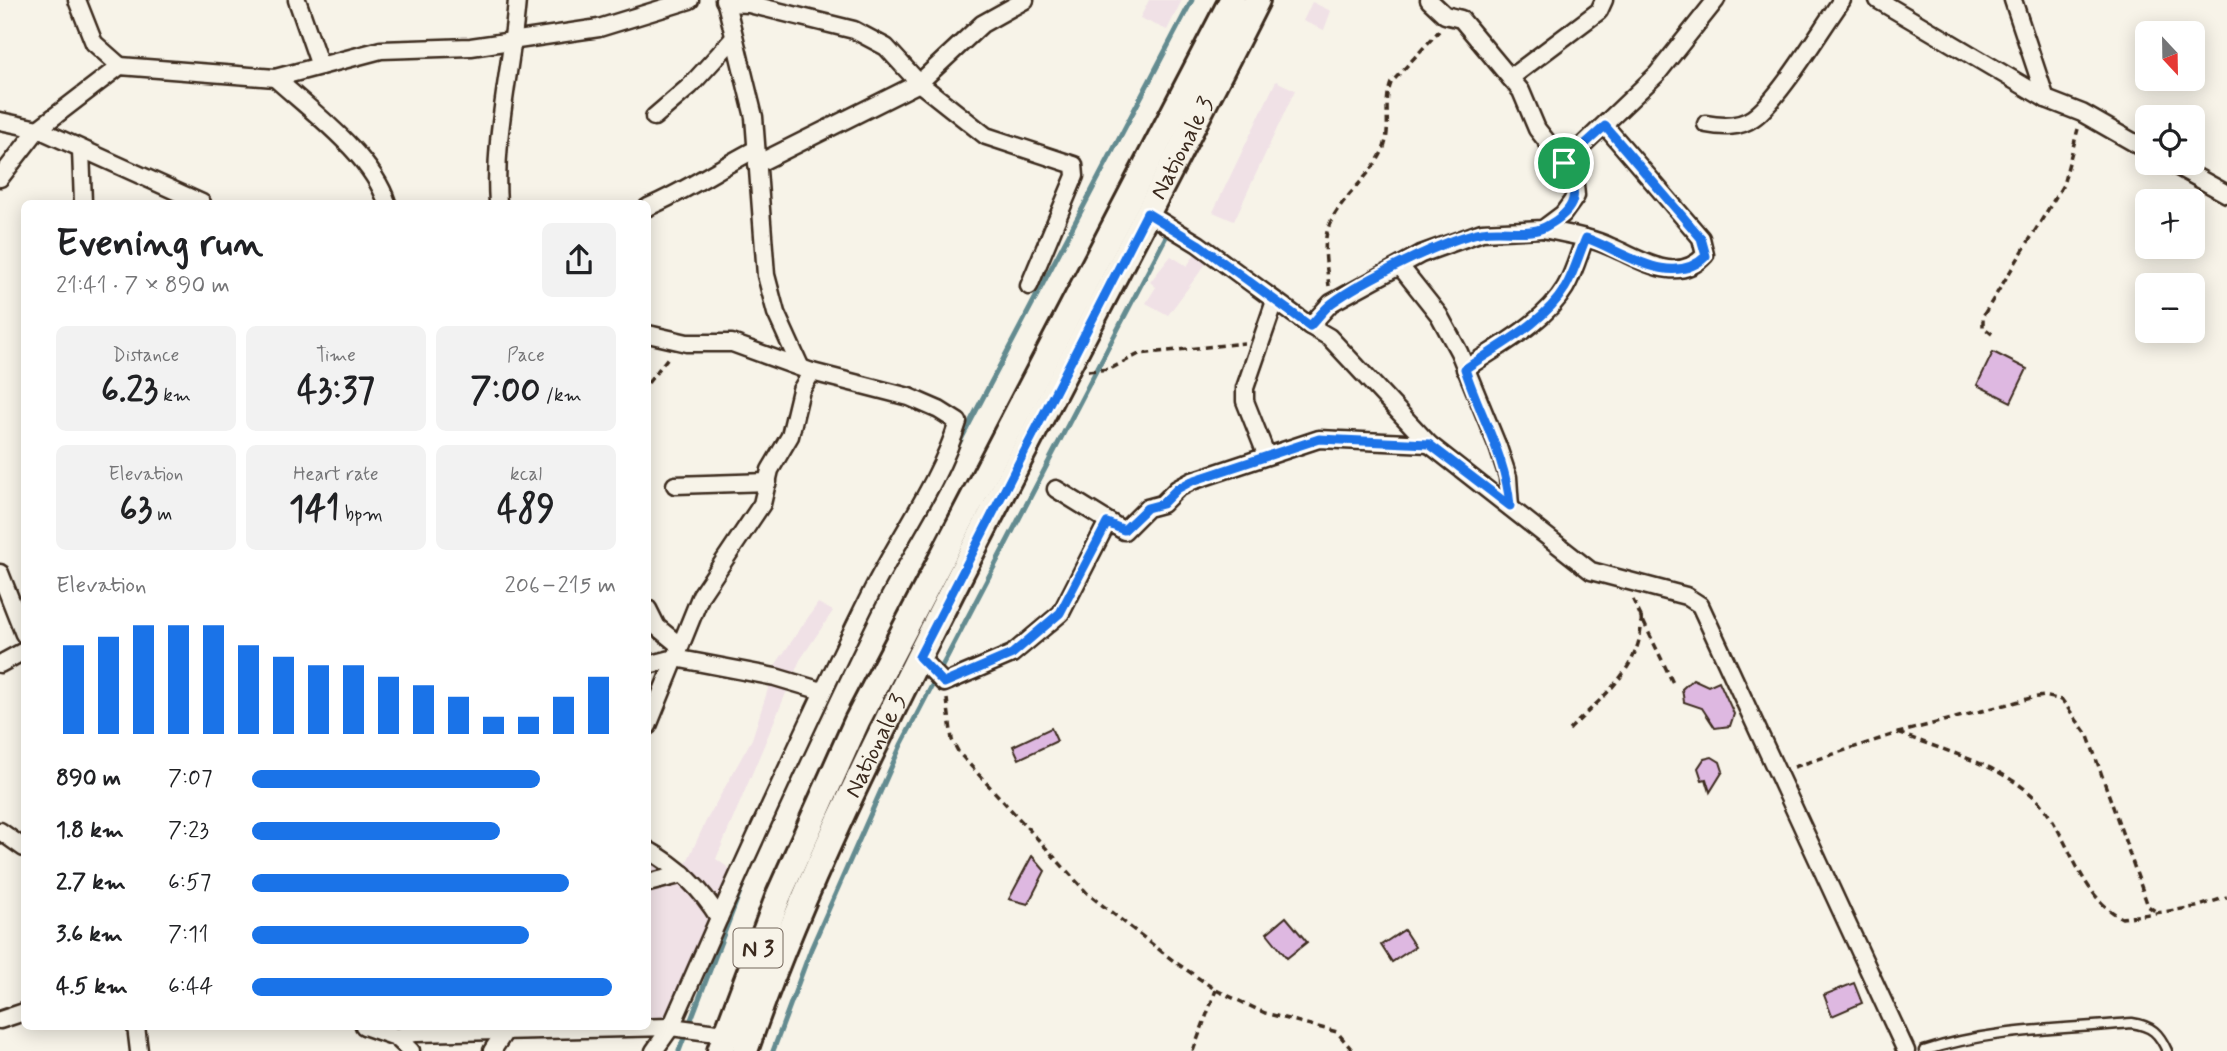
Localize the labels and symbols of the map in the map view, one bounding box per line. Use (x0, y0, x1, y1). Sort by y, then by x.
north arrow (2135, 21, 2205, 91)
street label: Nationale 3 (1144, 92, 1222, 205)
pin (1534, 133, 1594, 193)
street label: Nationale 3 (838, 689, 915, 803)
road number: N 3 (734, 928, 782, 967)

